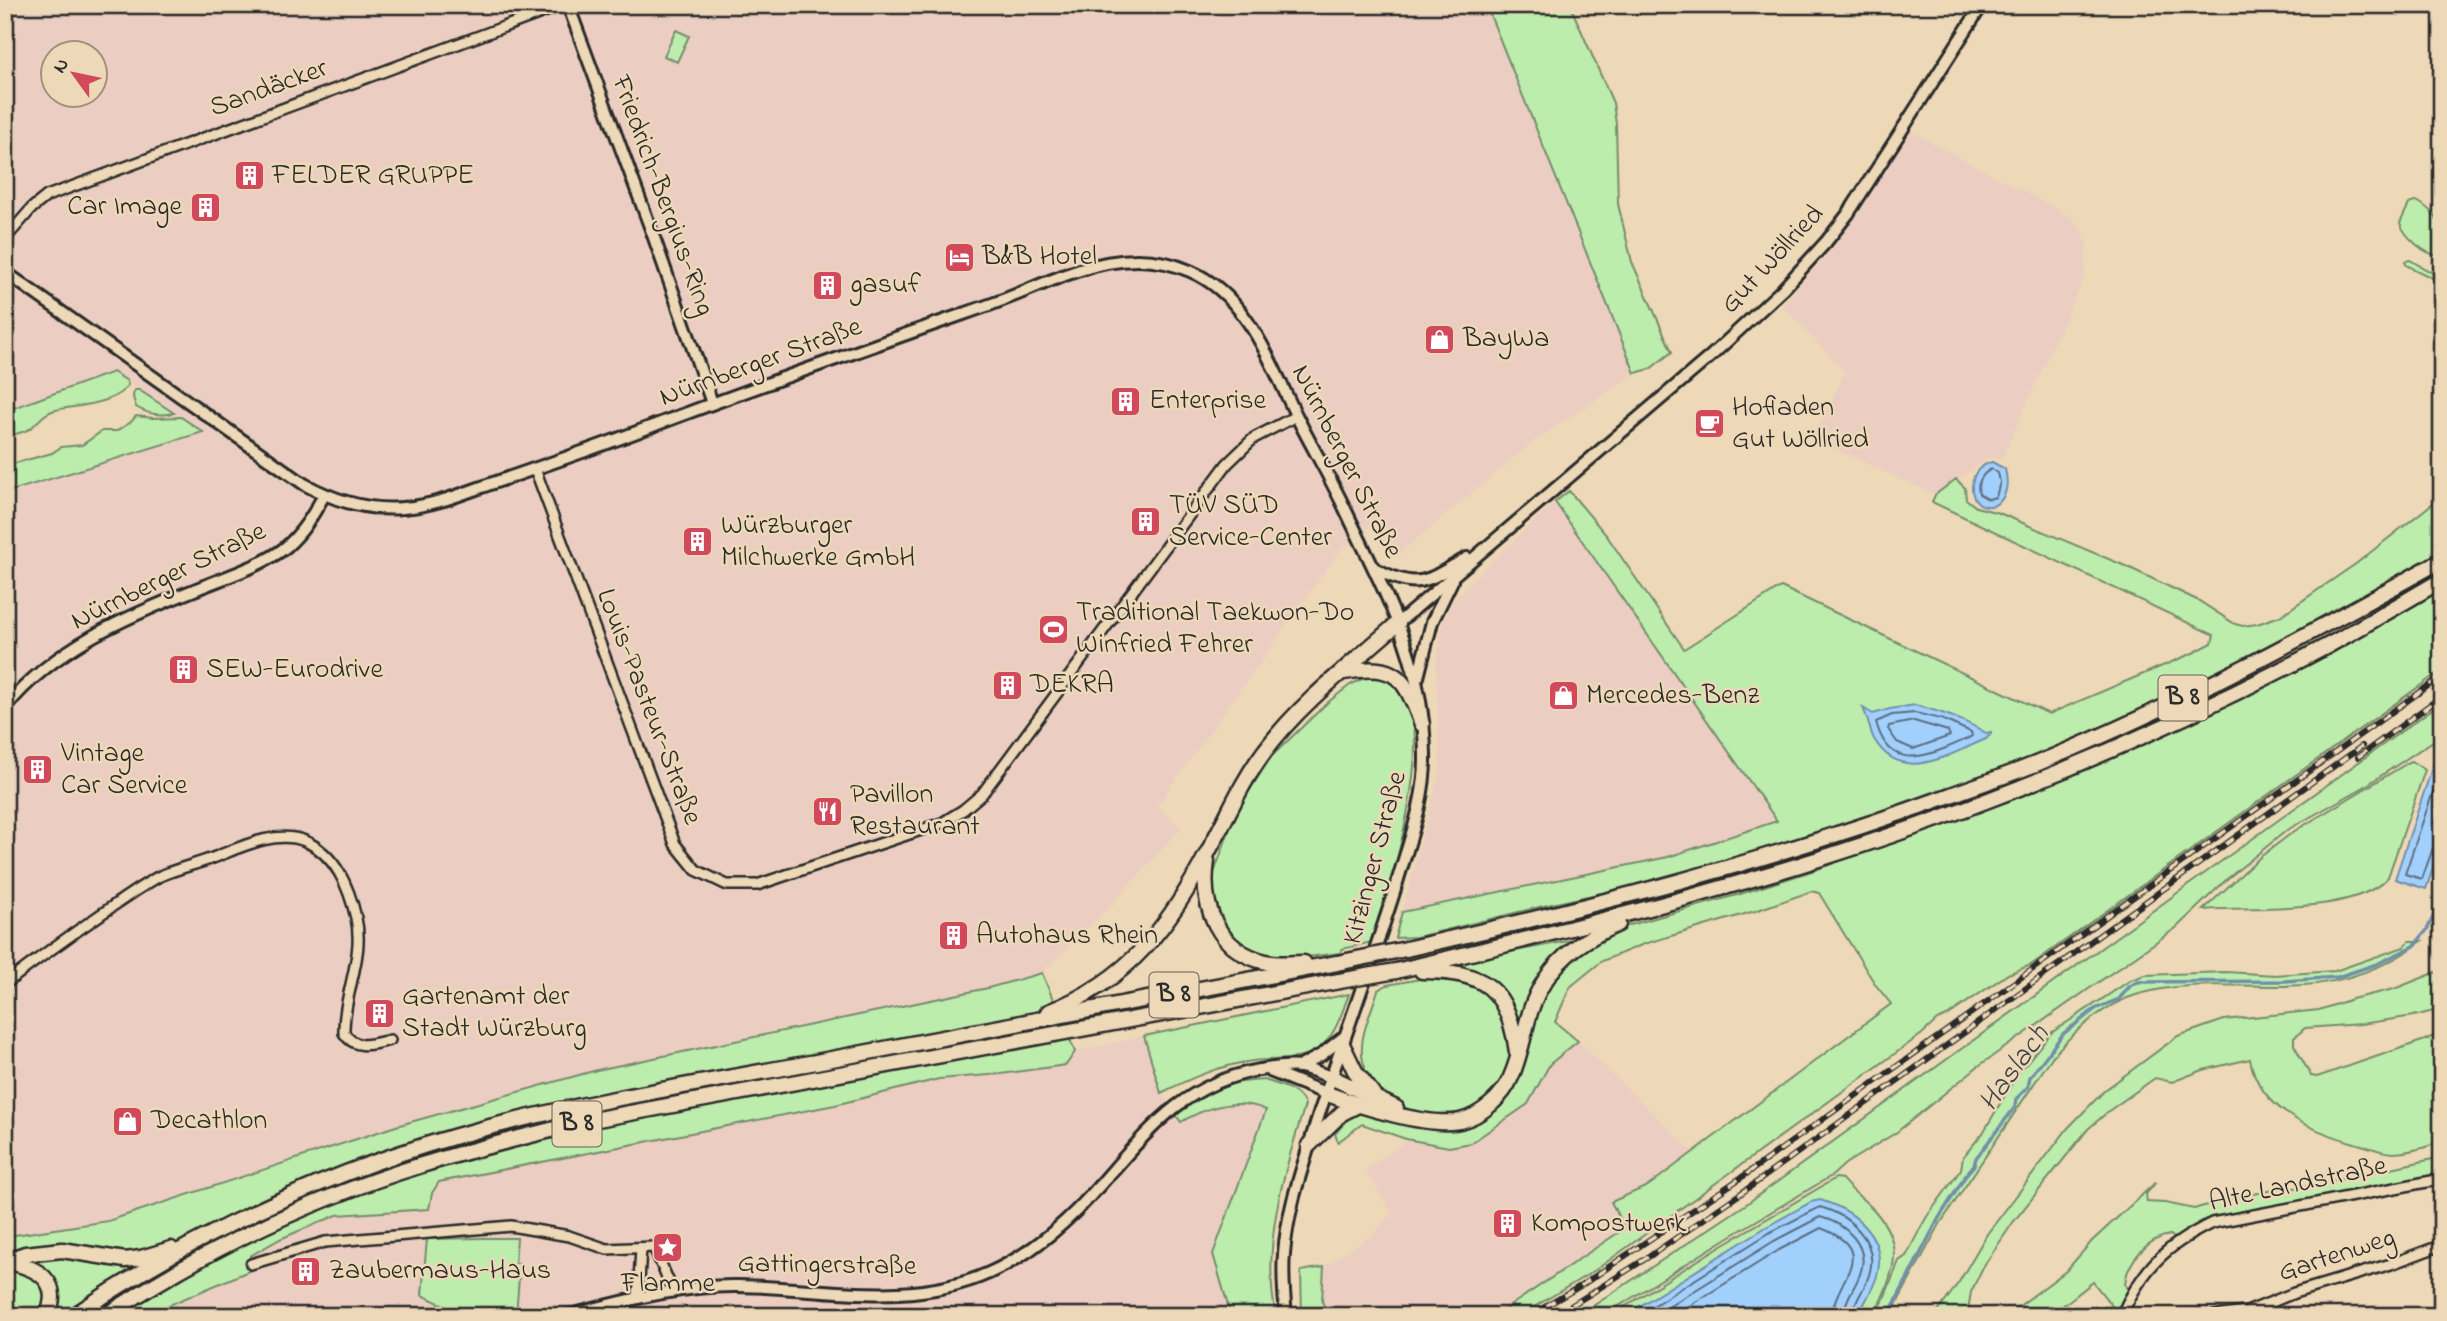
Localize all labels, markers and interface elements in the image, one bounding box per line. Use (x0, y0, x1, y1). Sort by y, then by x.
north arrow (38, 38, 108, 108)
street label: Sandäcker (204, 49, 334, 129)
text: N (47, 53, 77, 79)
street label: Friedrich-Bergius-Ring (599, 69, 725, 322)
place label: FELDER GRUPPE (271, 156, 474, 197)
building icon: FELDER GRUPPE (232, 159, 266, 193)
place label: Car Image (67, 187, 182, 228)
building icon: Car Image (188, 190, 222, 224)
street label: Gut Wöllried (1711, 196, 1835, 324)
place label: B&B Hotel (981, 237, 1097, 278)
hotel icon: B&B Hotel (942, 240, 976, 274)
place label: gasuf (849, 265, 921, 306)
building icon: gasuf (810, 268, 844, 302)
street label: Nürnberger Straße (654, 307, 868, 419)
place label: BayWa (1462, 319, 1549, 360)
shop icon: BayWa (1423, 322, 1457, 356)
street label: Nürnberger Straße (1279, 358, 1413, 566)
place label: Enterprise (1149, 381, 1267, 422)
building icon: Enterprise (1109, 384, 1143, 418)
place label: Hofladen Gut Wöllried (1732, 388, 1869, 461)
cafe icon: Hofladen Gut Wöllried (1692, 407, 1726, 441)
place label: TÜV SÜD Service-Center (1169, 486, 1332, 559)
building icon: TÜV SÜD Service-Center (1129, 505, 1163, 539)
place label: Würzburger Milchwerke GmbH (721, 506, 915, 579)
street label: Nürnberger Straße (65, 512, 274, 642)
building icon: Würzburger Milchwerke GmbH (681, 525, 715, 559)
street label: Louis-Pasteur-Straße (584, 583, 712, 831)
place label: Traditional Taekwon-Do Winfried Fehrer (1076, 593, 1354, 666)
sports icon: Traditional Taekwon-Do Winfried Fehrer (1036, 612, 1070, 646)
place label: SEW-Eurodrive (206, 650, 383, 691)
building icon: SEW-Eurodrive (166, 653, 200, 687)
place label: DEKRA (1029, 665, 1114, 706)
building icon: DEKRA (990, 668, 1024, 702)
place label: Mercedes-Benz (1586, 676, 1759, 717)
road number: B 8 (2158, 676, 2208, 720)
shop icon: Mercedes-Benz (1546, 679, 1580, 713)
place label: Vintage Car Service (60, 734, 188, 807)
building icon: Vintage Car Service (21, 753, 55, 787)
street label: Kitzinger Straße (1333, 766, 1419, 949)
place label: Pavillon Restaurant (850, 775, 980, 848)
restaurant icon: Pavillon Restaurant (810, 794, 844, 828)
place label: Autohaus Rhein (976, 916, 1158, 957)
building icon: Autohaus Rhein (936, 919, 970, 953)
road number: B 8 (1150, 972, 1198, 1018)
place label: Gartenamt der Stadt Würzburg (402, 977, 587, 1050)
building icon: Gartenamt der Stadt Würzburg (362, 996, 396, 1030)
water label: Haslach (1968, 1016, 2062, 1121)
place label: Decathlon (150, 1101, 267, 1142)
road number: B 8 (552, 1102, 602, 1147)
shop icon: Decathlon (111, 1104, 145, 1138)
street label: Alte Landstraße (2205, 1146, 2391, 1224)
place label: Kompostwerk (1531, 1204, 1687, 1245)
building icon: Kompostwerk (1491, 1207, 1525, 1241)
street label: Gartenweg (2273, 1218, 2401, 1294)
place icon: Flamme (651, 1230, 685, 1264)
street label: Gattingerstraße (737, 1244, 917, 1288)
place label: Zaubermaus-Haus (329, 1251, 551, 1292)
building icon: Zaubermaus-Haus (289, 1254, 323, 1288)
place label: Flamme (620, 1264, 715, 1305)

